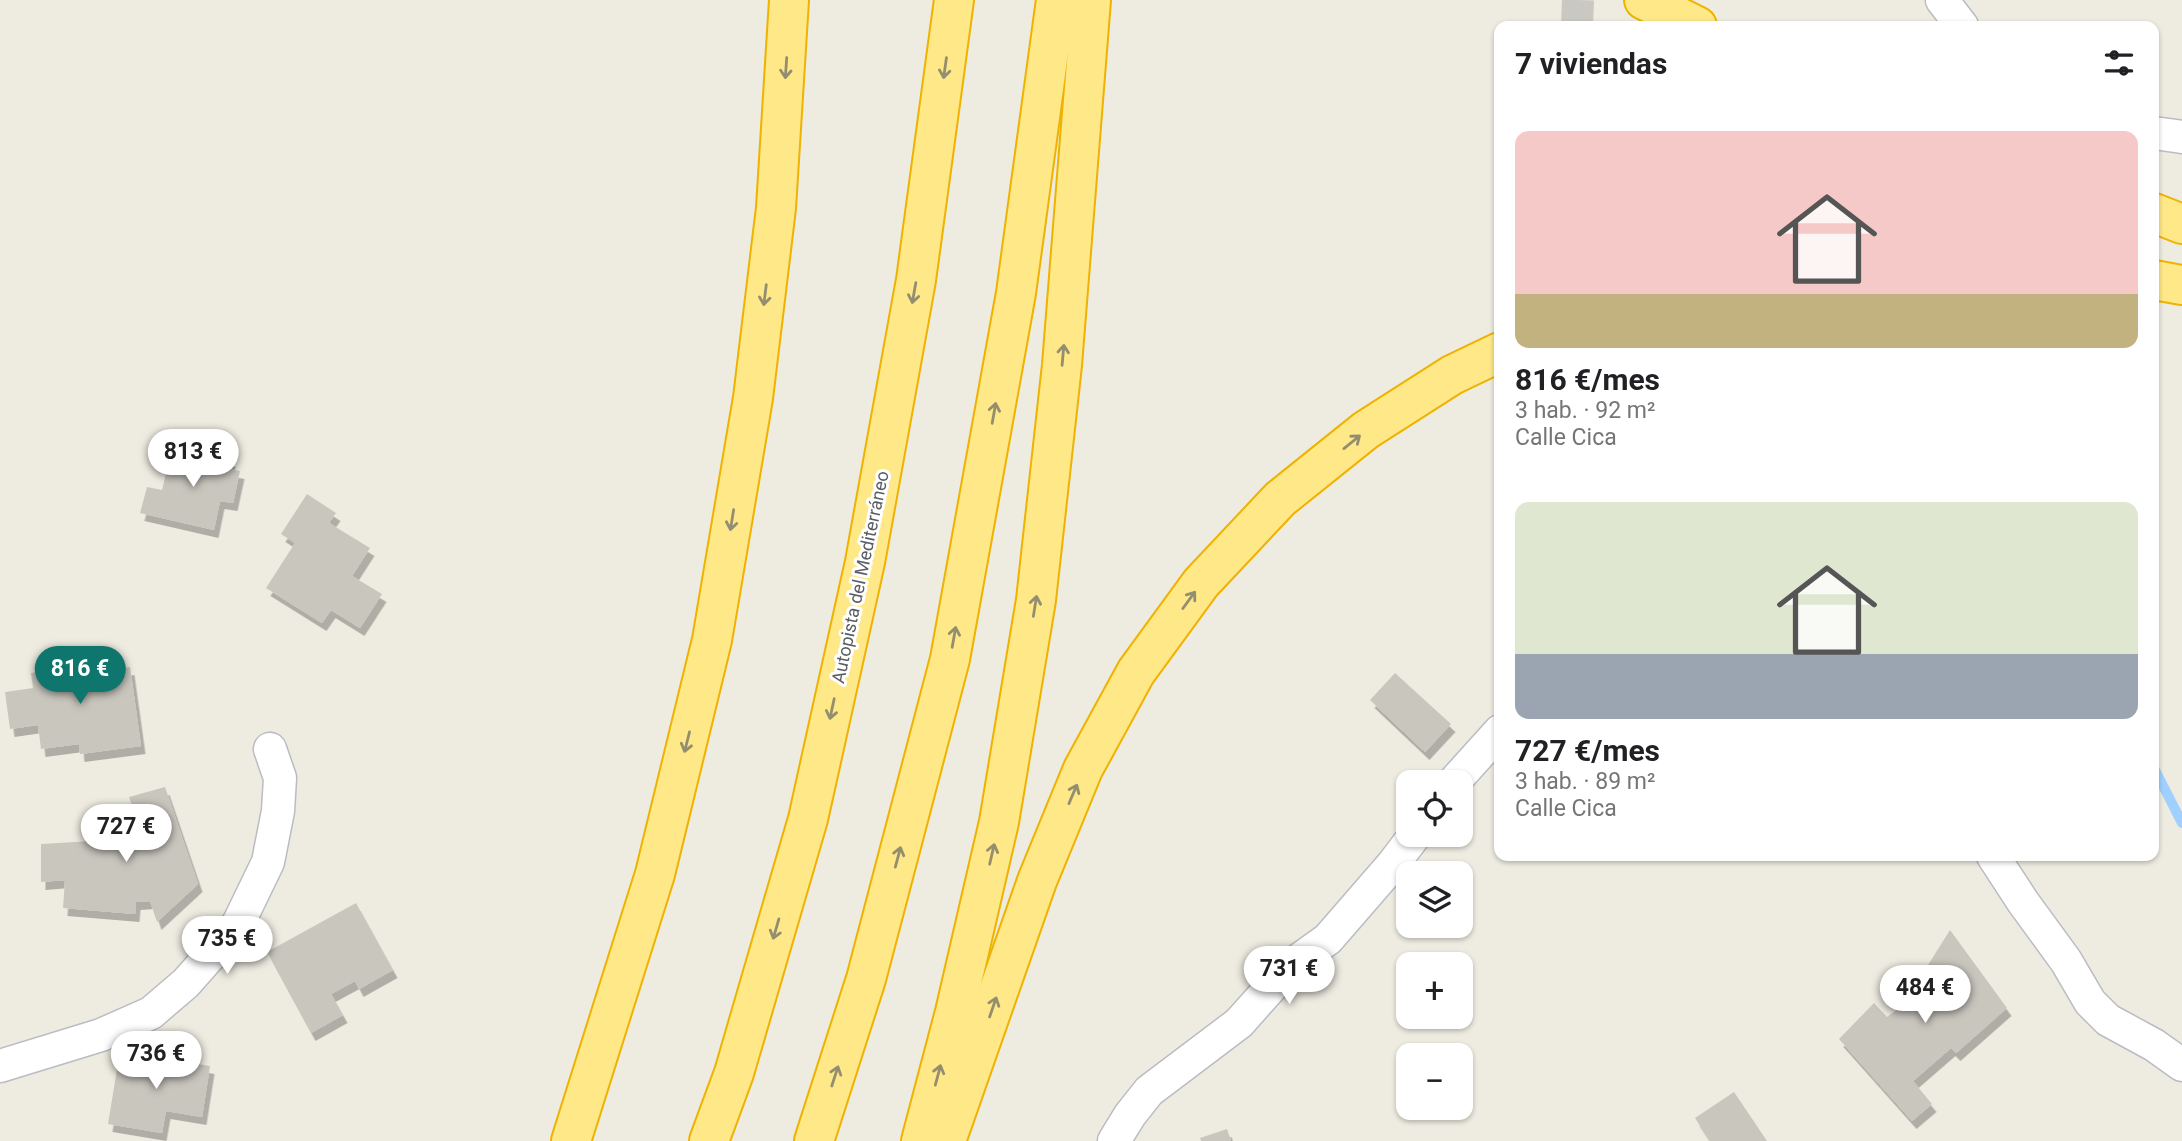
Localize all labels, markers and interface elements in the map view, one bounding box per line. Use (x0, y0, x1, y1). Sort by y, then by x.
icon: filters (2100, 44, 2138, 82)
text: 7 viviendas (1515, 46, 1667, 81)
one-way arrow (779, 56, 792, 79)
one-way arrow (938, 56, 951, 79)
icon: home (1764, 176, 1890, 302)
one-way arrow (907, 281, 920, 304)
one-way arrow (759, 283, 772, 305)
one-way arrow (1057, 345, 1070, 367)
text: 816 €/mes (1515, 362, 1660, 397)
text: 3 hab. · 92 m² (1515, 397, 1655, 424)
one-way arrow (988, 402, 1001, 425)
text: Calle Cica (1515, 424, 1617, 451)
pin: 813 € (144, 430, 242, 489)
one-way arrow (1342, 434, 1360, 449)
text: 813 € (164, 438, 222, 465)
street label: Autopista del Mediterráneo (827, 469, 893, 685)
one-way arrow (725, 508, 738, 531)
icon: home (1764, 547, 1890, 673)
one-way arrow (1182, 591, 1196, 610)
one-way arrow (1029, 595, 1042, 618)
one-way arrow (947, 626, 961, 649)
pin: 816 € (31, 646, 129, 706)
text: 816 € (51, 655, 109, 682)
one-way arrow (825, 697, 839, 720)
one-way arrow (680, 731, 693, 753)
text: 727 €/mes (1515, 733, 1660, 768)
text: 3 hab. · 89 m² (1515, 768, 1655, 795)
map controls (1396, 770, 1473, 1120)
button: locate (1396, 770, 1473, 847)
one-way arrow (1067, 784, 1080, 806)
text: Calle Cica (1515, 795, 1617, 822)
pin: 727 € (77, 804, 175, 864)
text: 727 € (97, 813, 155, 840)
one-way arrow (985, 843, 999, 866)
one-way arrow (892, 847, 905, 869)
button: layers (1396, 861, 1473, 938)
pin: 735 € (178, 916, 276, 976)
one-way arrow (769, 917, 782, 940)
text: 735 € (198, 925, 256, 952)
pin: 731 € (1240, 946, 1338, 1006)
button: + (1396, 952, 1473, 1029)
text: 731 € (1260, 955, 1318, 982)
pin: 484 € (1876, 965, 1974, 1025)
text: 484 € (1896, 974, 1954, 1001)
one-way arrow (988, 997, 1000, 1019)
pin: 736 € (107, 1032, 205, 1091)
text: 736 € (127, 1040, 185, 1067)
button: − (1396, 1043, 1473, 1120)
one-way arrow (933, 1064, 946, 1086)
one-way arrow (830, 1065, 843, 1087)

